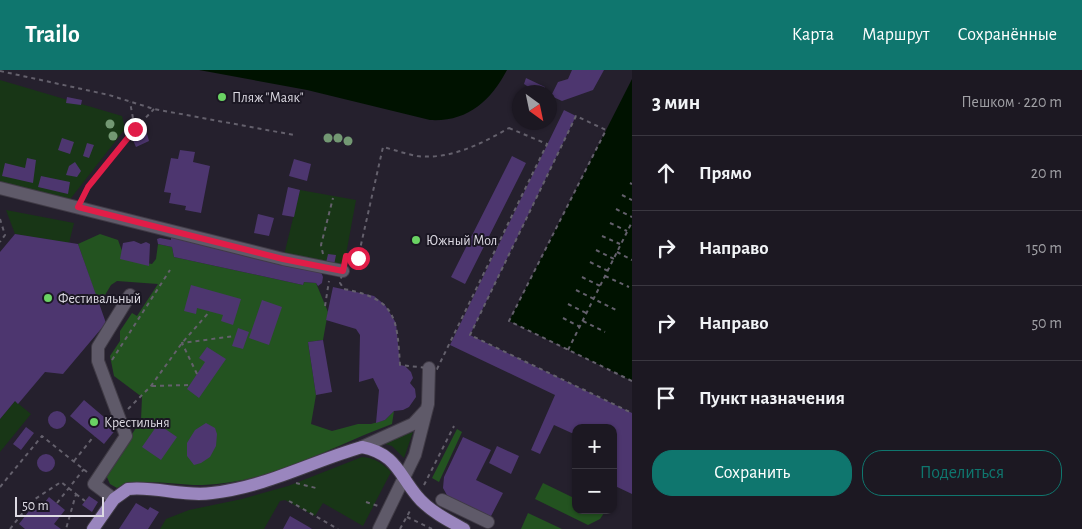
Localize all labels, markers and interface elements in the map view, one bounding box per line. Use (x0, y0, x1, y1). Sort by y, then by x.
text: Trailo (25, 23, 80, 47)
text: Карта (792, 26, 834, 44)
text: Маршрут (862, 26, 930, 44)
text: Сохранённые (958, 26, 1057, 44)
north arrow (512, 85, 557, 130)
marker: Пляж "Маяк" (216, 91, 228, 103)
place label: Пляж "Маяк" (232, 91, 304, 105)
text: 3 мин (652, 92, 700, 113)
text: Пешком · 220 m (961, 94, 1062, 110)
route end (124, 118, 147, 141)
icon: ahead (652, 159, 680, 187)
text: Прямо (699, 164, 752, 183)
text: 20 m (1031, 165, 1062, 181)
marker: Южный Мол (410, 234, 422, 246)
place label: Южный Мол (426, 234, 497, 248)
icon: right (652, 234, 680, 262)
text: Направо (699, 239, 769, 258)
text: 150 m (1026, 240, 1062, 256)
route start (347, 247, 370, 270)
marker: Фестивальный (42, 292, 54, 304)
place label: Фестивальный (58, 292, 141, 306)
icon: right (652, 309, 680, 337)
text: Направо (699, 314, 769, 333)
text: 50 m (1031, 315, 1062, 331)
icon: arrive (652, 384, 680, 412)
text: Пункт назначения (699, 389, 845, 408)
marker: Крестильня (88, 416, 100, 428)
place label: Крестильня (104, 416, 170, 430)
map controls (572, 424, 617, 514)
button: + (572, 424, 617, 469)
button: Сохранить (652, 450, 852, 496)
button: Поделиться (862, 450, 1062, 496)
button: − (572, 469, 617, 514)
scale bar (15, 494, 104, 517)
text: 50 m (22, 499, 49, 513)

